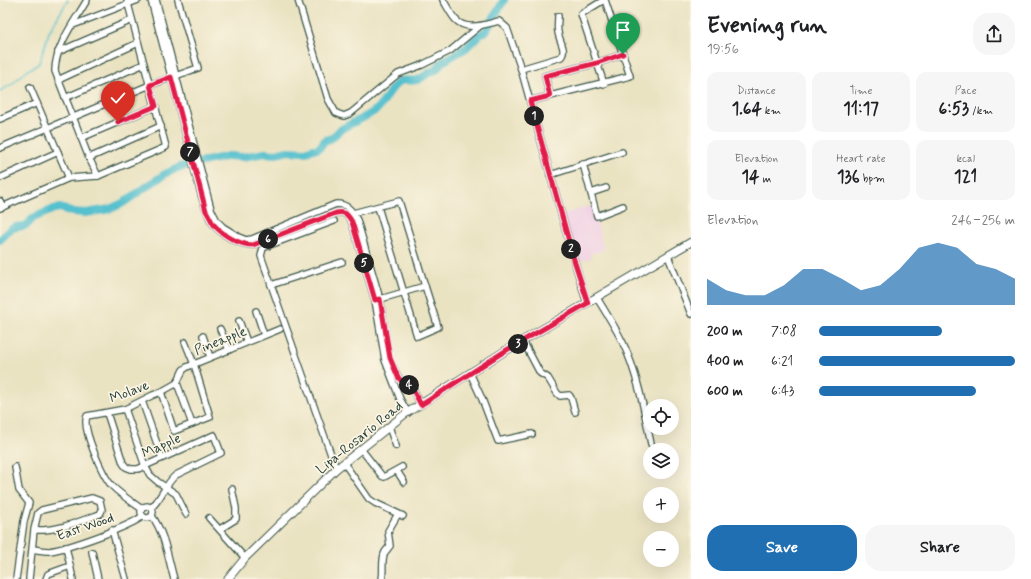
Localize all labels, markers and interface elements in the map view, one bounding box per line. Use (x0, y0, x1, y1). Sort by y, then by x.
text: Evening run (707, 12, 827, 40)
pin (606, 13, 640, 54)
button: share (973, 13, 1015, 55)
icon: arrive (612, 19, 634, 41)
text: 19:56 (707, 41, 739, 58)
pin (101, 81, 135, 122)
text: Distance (737, 84, 776, 98)
text: Time (849, 84, 873, 98)
text: Pace (955, 84, 977, 98)
icon: check (107, 87, 129, 109)
text: 1.64 (732, 98, 762, 120)
text: 11:17 (843, 98, 879, 120)
text: 6:53 (938, 98, 969, 120)
text: km (762, 104, 781, 118)
text: /km (969, 104, 993, 118)
pin: 1 (524, 106, 544, 126)
text: 1 (532, 109, 536, 123)
pin: 7 (180, 142, 200, 162)
text: 7 (187, 145, 193, 159)
text: Elevation (735, 152, 778, 166)
text: Heart rate (836, 152, 886, 166)
text: kcal (956, 152, 975, 166)
text: 14 (742, 166, 759, 188)
text: 136 (837, 166, 860, 188)
text: 121 (954, 166, 977, 188)
text: m (759, 172, 771, 186)
text: bpm (860, 172, 885, 186)
text: Elevation (707, 212, 758, 229)
text: 246–256 m (951, 212, 1015, 229)
pin: 6 (258, 229, 278, 249)
text: 6 (265, 232, 271, 246)
pin: 2 (561, 239, 581, 259)
text: 2 (568, 242, 574, 256)
pin: 5 (354, 253, 374, 273)
text: 5 (361, 256, 367, 270)
street label: Pineapple (192, 322, 249, 360)
text: 200 m (707, 323, 742, 340)
text: 7:08 (771, 323, 797, 340)
pin: 3 (508, 334, 528, 354)
text: 3 (516, 337, 520, 351)
text: 400 m (707, 353, 744, 370)
text: 6:21 (771, 353, 793, 370)
pin: 4 (399, 375, 419, 395)
street label: Molave (107, 376, 152, 408)
text: 4 (406, 378, 412, 392)
text: 600 m (707, 383, 743, 400)
text: 6:43 (771, 383, 794, 400)
street label: Lipa-Rosario Road (313, 397, 407, 478)
map controls (643, 399, 679, 567)
button: locate (643, 399, 679, 435)
street label: Mapple (139, 429, 184, 463)
button: layers (643, 443, 679, 479)
button: + (643, 487, 679, 523)
street label: East Wood (54, 509, 116, 545)
button: Save (707, 525, 857, 571)
button: Share (865, 525, 1015, 571)
button: − (643, 531, 679, 567)

